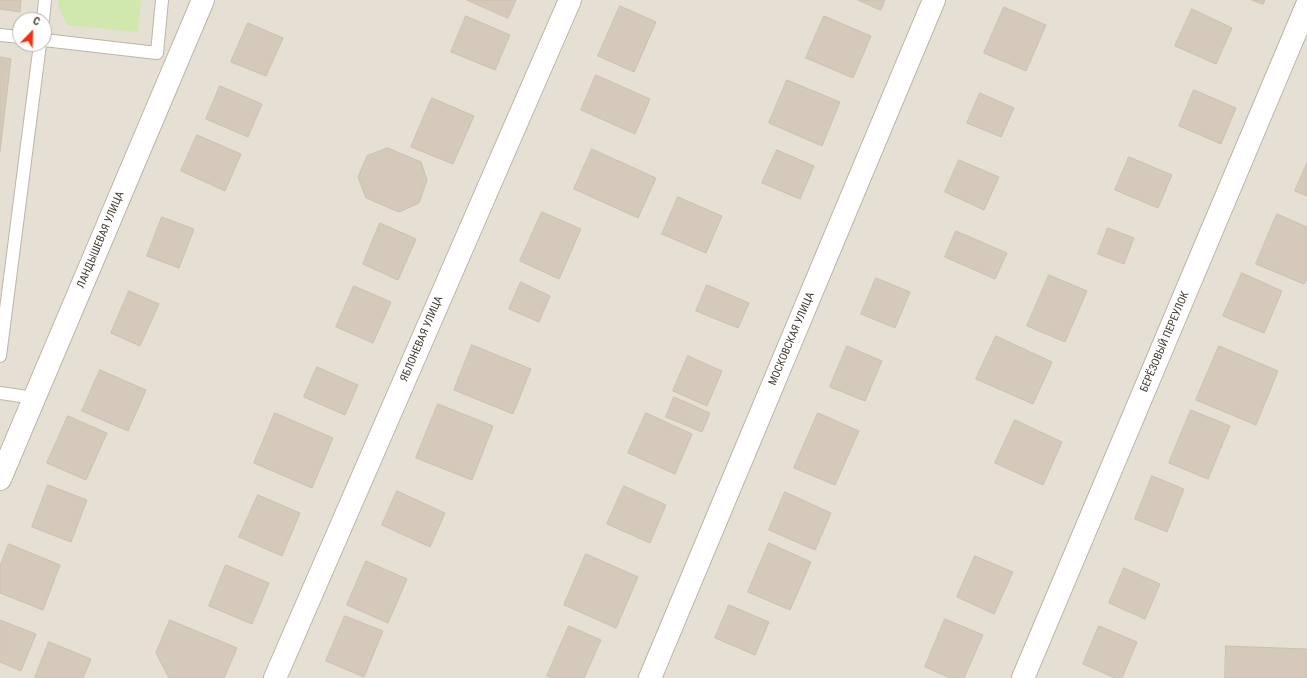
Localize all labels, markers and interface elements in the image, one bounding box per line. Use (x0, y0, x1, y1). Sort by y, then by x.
north arrow (12, 12, 52, 52)
text: С (31, 14, 42, 29)
street label: ЛАНДЫШЕВАЯ УЛИЦА (75, 190, 127, 290)
street label: МОСКОВСКАЯ УЛИЦА (766, 290, 818, 388)
street label: БЕРЁЗОВЫЙ ПЕРЕУЛОК (1138, 290, 1192, 394)
street label: ЯБЛОНЕВАЯ УЛИЦА (398, 294, 446, 384)

